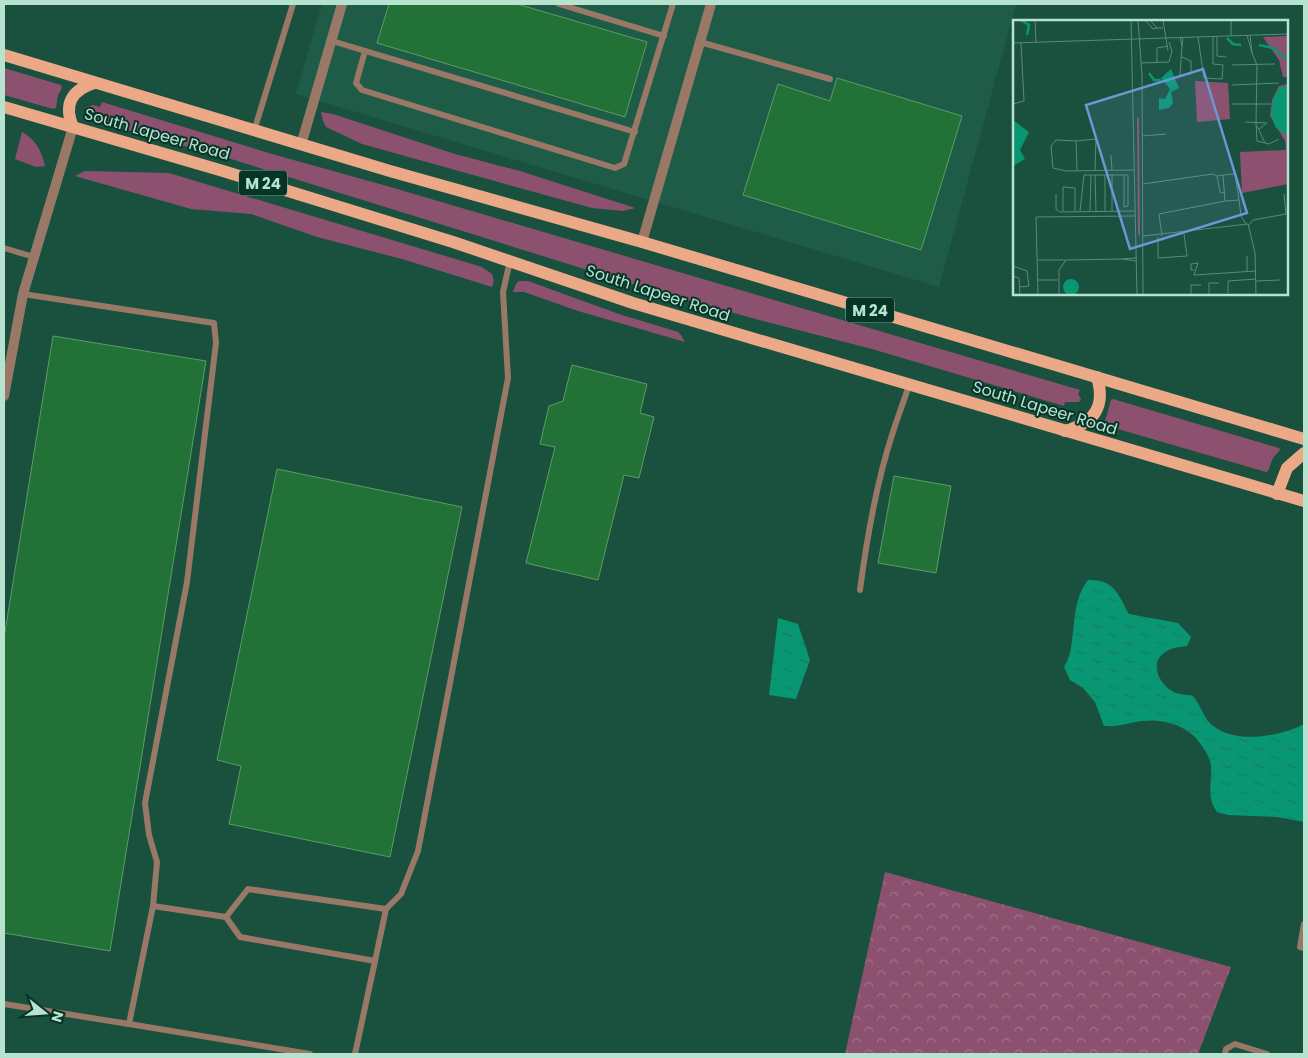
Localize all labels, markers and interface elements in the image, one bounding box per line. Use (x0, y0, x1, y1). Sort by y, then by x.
inset map (1013, 20, 1288, 295)
street label: South Lapeer Road (82, 102, 232, 166)
road number: M 24 (239, 170, 287, 196)
street label: South Lapeer Road (583, 259, 733, 327)
road number: M 24 (846, 298, 894, 322)
street label: South Lapeer Road (970, 375, 1120, 441)
north arrow (20, 988, 70, 1038)
text: N (46, 1009, 69, 1025)

